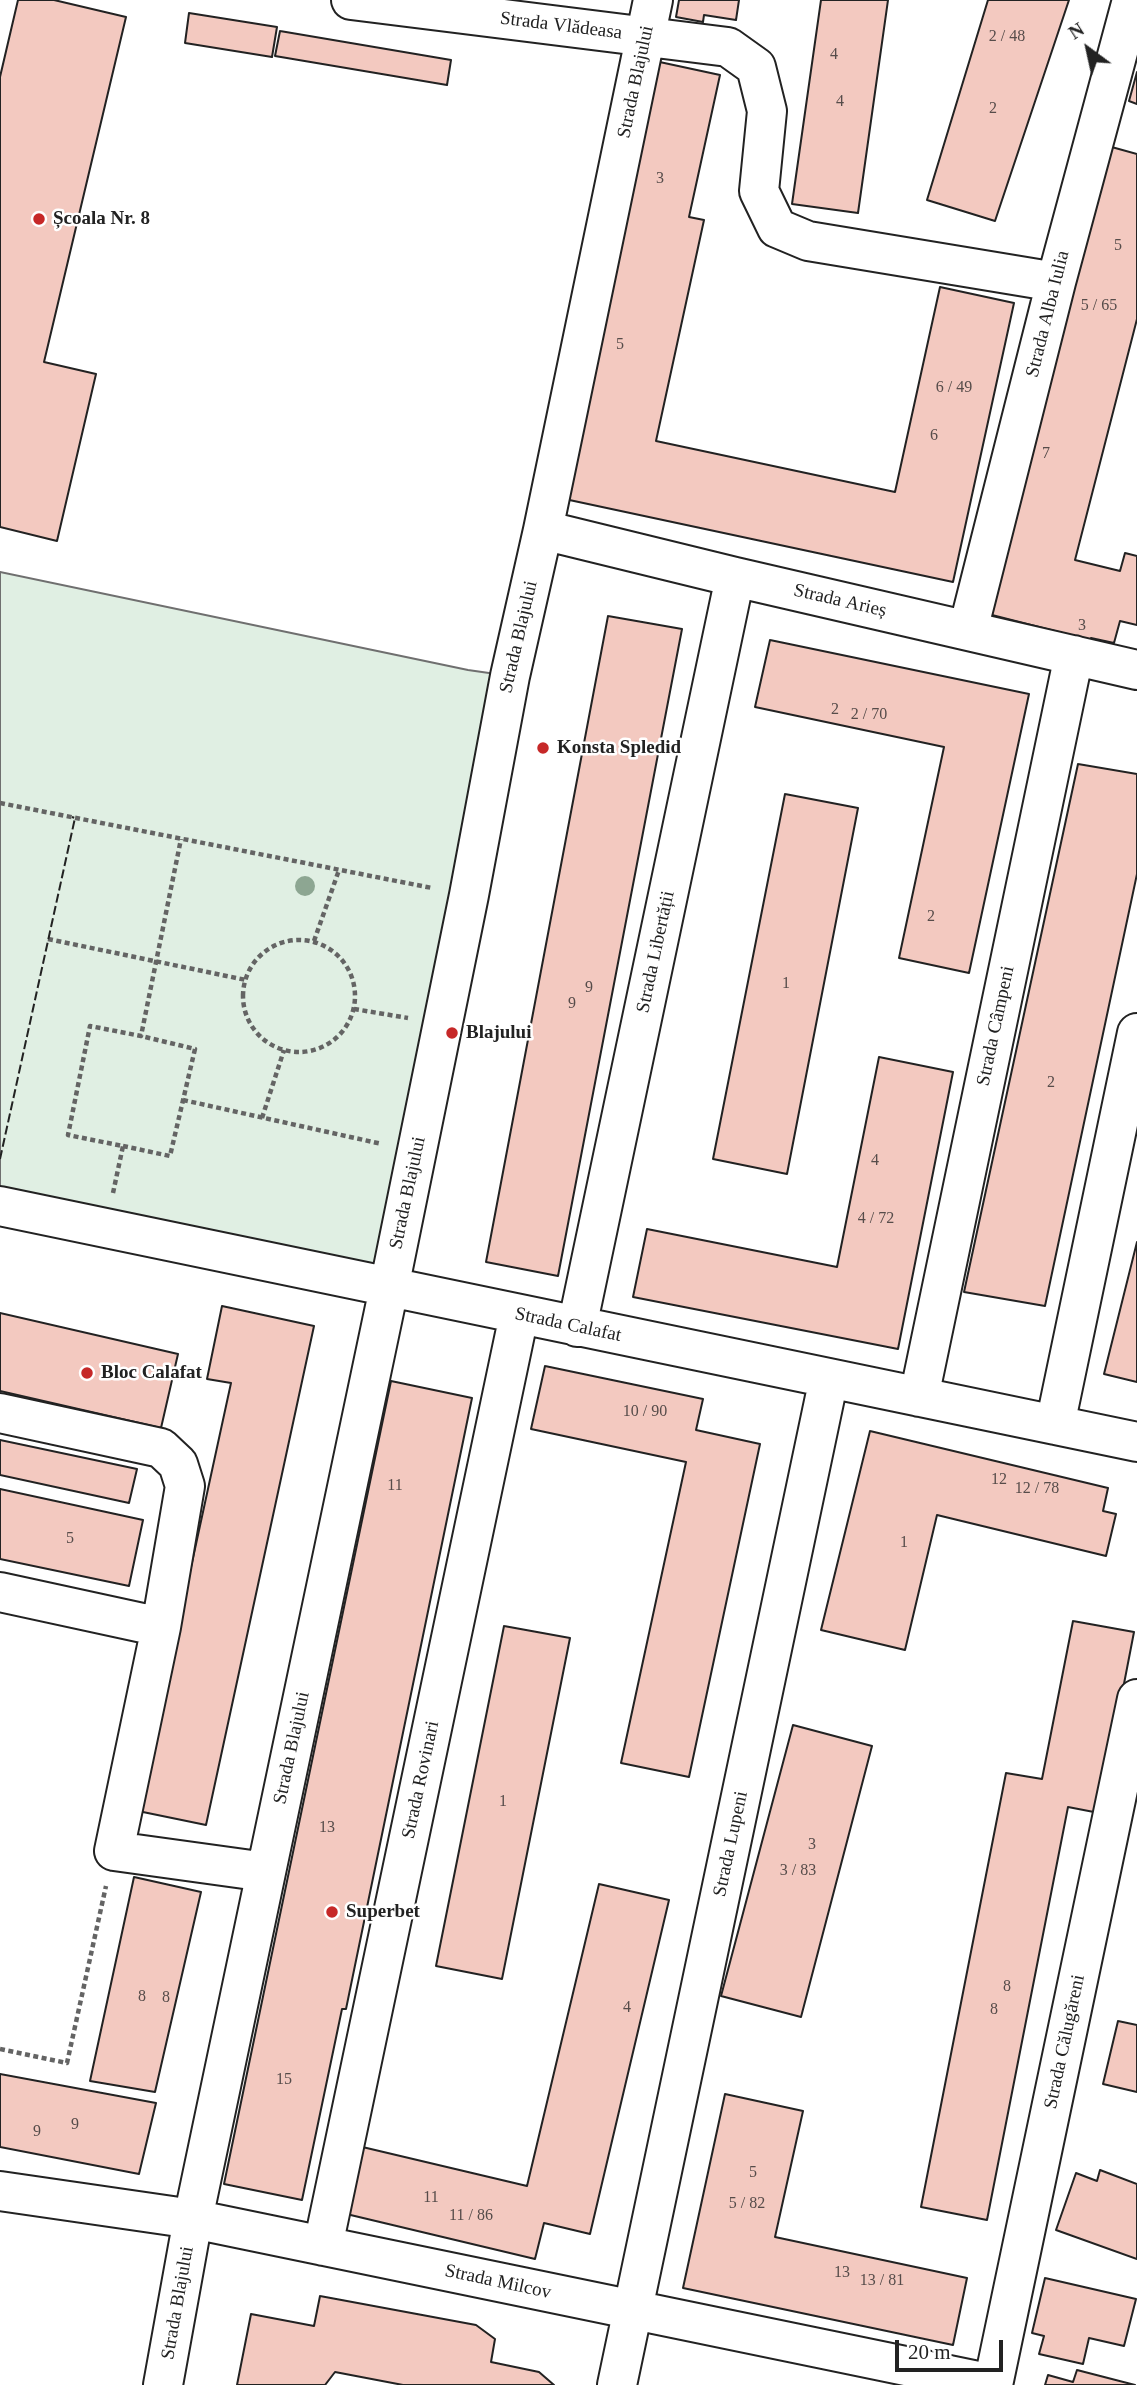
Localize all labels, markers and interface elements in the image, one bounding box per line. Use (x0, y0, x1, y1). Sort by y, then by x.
street label: Strada Vlădeasa (499, 7, 623, 45)
north arrow (1053, 14, 1123, 84)
text: N (1065, 18, 1088, 44)
street label: Strada Blajului (613, 24, 659, 140)
house number: 2 / 48 (989, 27, 1025, 47)
house number: 4 (830, 45, 838, 65)
house number: 4 (836, 92, 844, 112)
house number: 2 (989, 99, 997, 119)
house number: 3 (656, 169, 664, 189)
place label: Școala Nr. 8 (53, 208, 150, 230)
marker: Școala Nr. 8 (31, 211, 47, 227)
house number: 5 (1114, 236, 1122, 256)
street label: Strada Alba Iulia (1021, 248, 1075, 380)
house number: 5 / 65 (1081, 296, 1117, 316)
house number: 5 (616, 335, 624, 355)
house number: 6 / 49 (936, 378, 972, 398)
house number: 6 (930, 426, 938, 446)
house number: 7 (1042, 444, 1050, 464)
street label: Strada Blajului (495, 579, 543, 695)
street label: Strada Arieș (791, 579, 889, 623)
house number: 3 (1078, 616, 1086, 636)
house number: 2 (831, 700, 839, 720)
house number: 2 / 70 (851, 705, 887, 725)
place label: Konsta Spledid (557, 737, 681, 759)
marker: Konsta Spledid (535, 740, 551, 756)
street label: Strada Libertății (632, 889, 680, 1015)
house number: 2 (927, 907, 935, 927)
street label: Strada Câmpeni (972, 964, 1020, 1088)
house number: 1 (782, 974, 790, 994)
house number: 9 (585, 978, 593, 998)
house number: 9 (568, 994, 576, 1014)
place label: Blajului (466, 1022, 531, 1044)
marker: Blajului (444, 1025, 460, 1041)
house number: 2 (1047, 1073, 1055, 1093)
street label: Strada Blajului (385, 1135, 431, 1251)
house number: 4 (871, 1151, 879, 1171)
house number: 4 / 72 (858, 1209, 894, 1229)
street label: Strada Calafat (513, 1303, 623, 1347)
place label: Bloc Calafat (101, 1362, 202, 1384)
marker: Bloc Calafat (79, 1365, 95, 1381)
house number: 10 / 90 (623, 1402, 667, 1422)
house number: 12 (991, 1470, 1007, 1490)
house number: 11 (387, 1476, 403, 1496)
house number: 12 / 78 (1015, 1479, 1059, 1499)
house number: 5 (66, 1529, 74, 1549)
house number: 1 (900, 1533, 908, 1553)
street label: Strada Blajului (269, 1690, 315, 1806)
street label: Strada Rovinari (397, 1719, 445, 1841)
street label: Strada Lupeni (709, 1789, 753, 1899)
house number: 1 (499, 1792, 507, 1812)
house number: 13 (319, 1818, 335, 1838)
house number: 3 (808, 1835, 816, 1855)
house number: 3 / 83 (780, 1861, 816, 1881)
place label: Superbet (346, 1901, 420, 1923)
marker: Superbet (324, 1904, 340, 1920)
street label: Strada Călugăreni (1040, 1973, 1090, 2111)
house number: 8 (1003, 1977, 1011, 1997)
house number: 8 (138, 1987, 146, 2007)
house number: 8 (162, 1988, 170, 2008)
house number: 4 (623, 1998, 631, 2018)
house number: 8 (990, 2000, 998, 2020)
house number: 15 (276, 2070, 292, 2090)
house number: 9 (71, 2115, 79, 2135)
house number: 9 (33, 2122, 41, 2142)
house number: 5 (749, 2163, 757, 2183)
house number: 11 (423, 2188, 439, 2208)
house number: 5 / 82 (729, 2194, 765, 2214)
house number: 11 / 86 (449, 2206, 493, 2226)
street label: Strada Blajului (157, 2245, 199, 2361)
street label: Strada Milcov (443, 2260, 553, 2304)
house number: 13 (834, 2263, 850, 2283)
house number: 13 / 81 (860, 2271, 904, 2291)
scale bar (899, 2326, 1007, 2370)
text: 20 m (908, 2340, 951, 2364)

